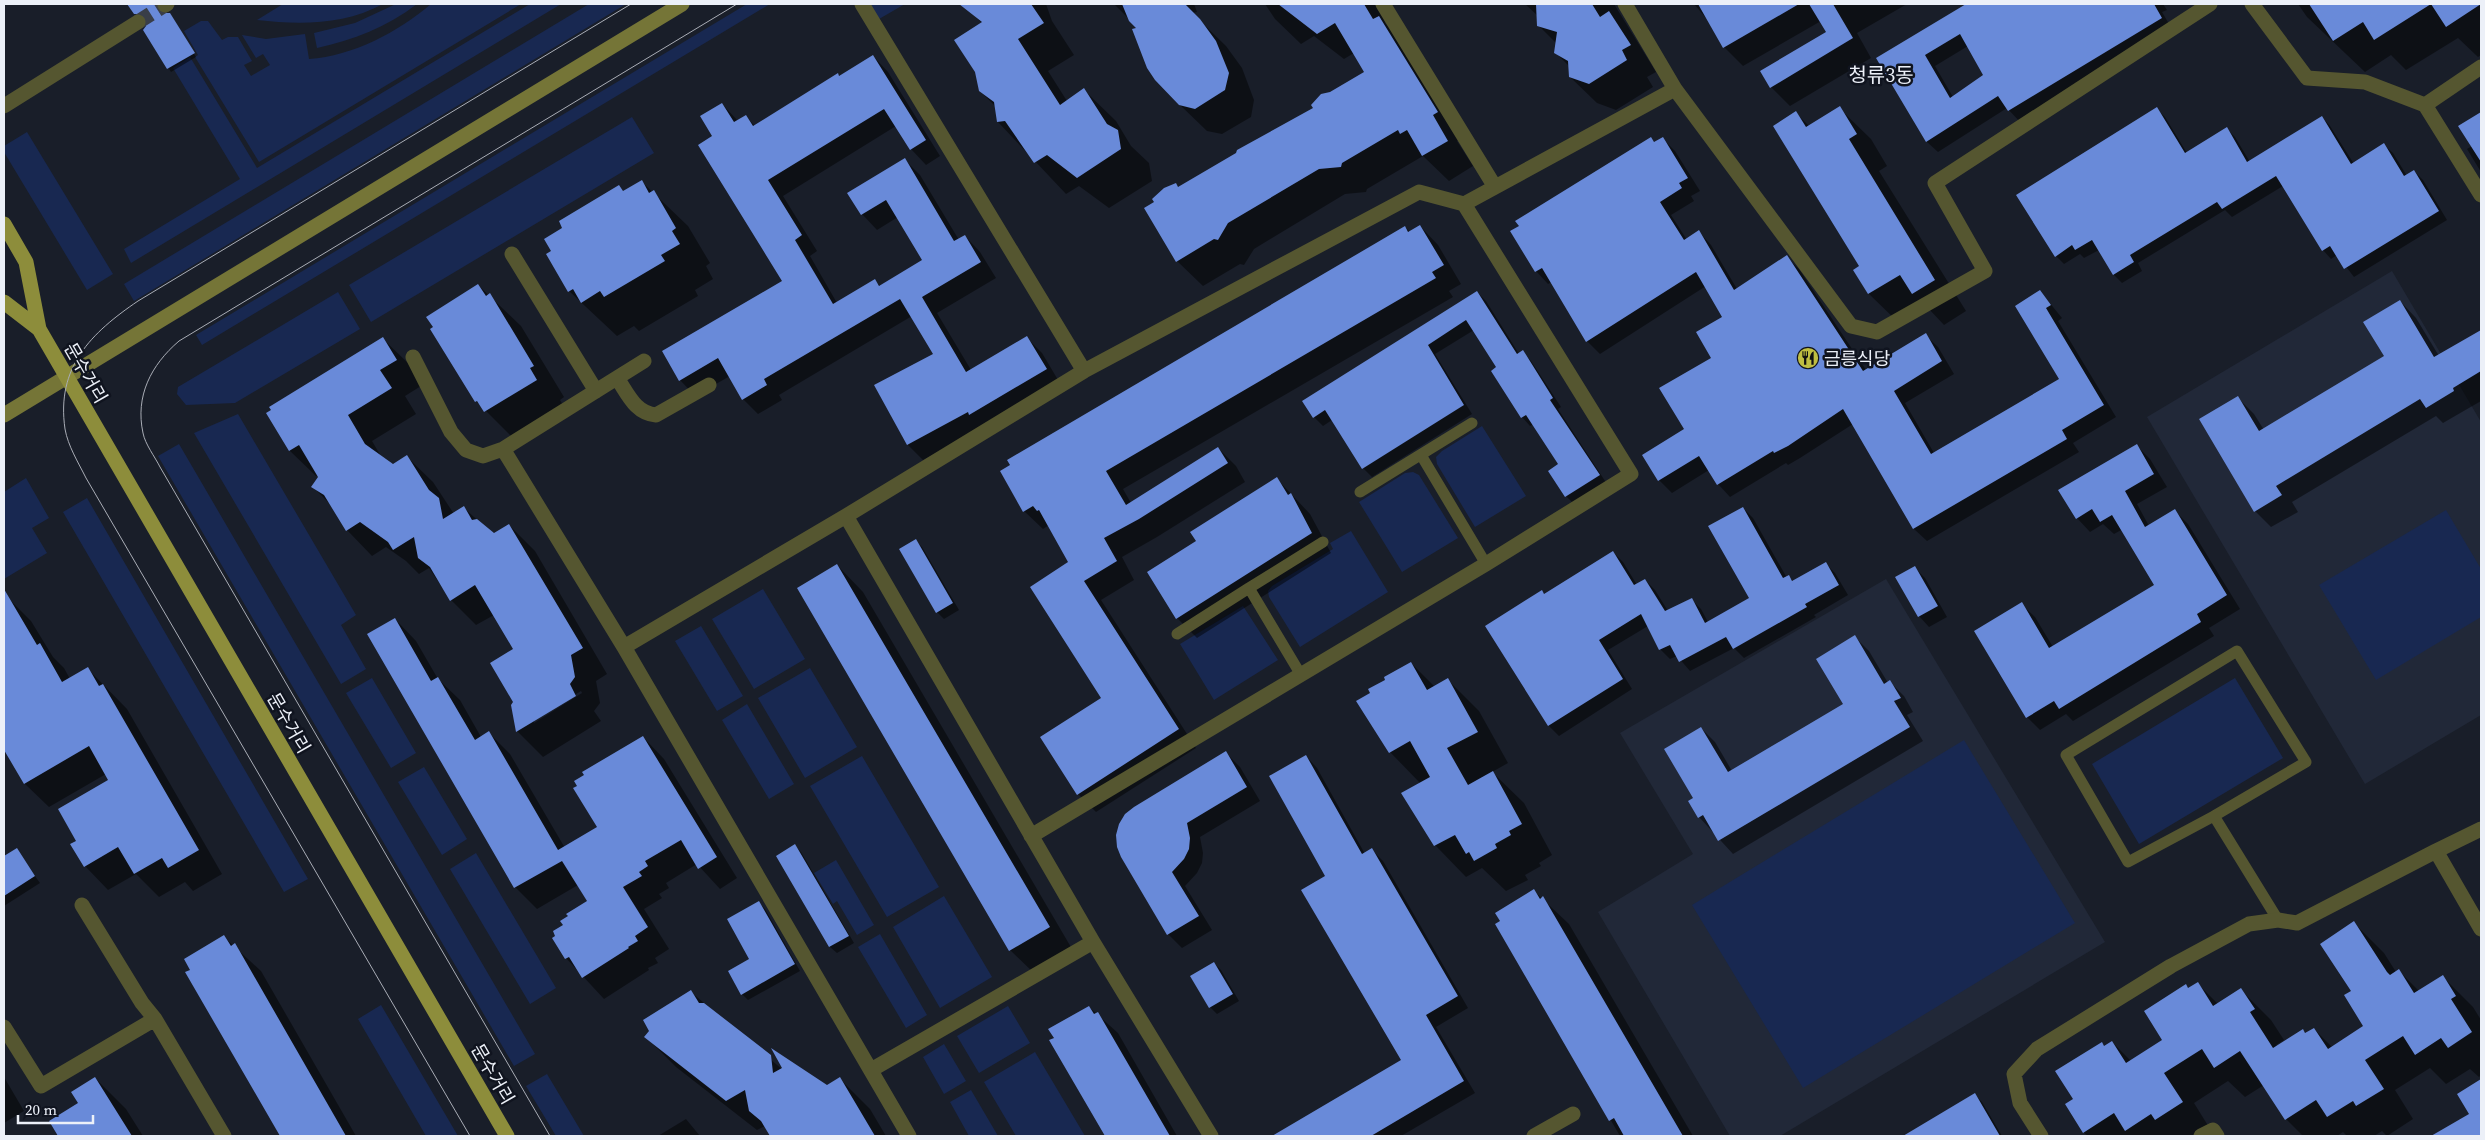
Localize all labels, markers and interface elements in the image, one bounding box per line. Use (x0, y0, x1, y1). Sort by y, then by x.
district label: 청류3동 (1848, 61, 1914, 89)
street label: 문수거리 (59, 338, 113, 408)
restaurant icon: 금릉식당 (1796, 346, 1820, 370)
place label: 금릉식당 (1824, 346, 1890, 371)
street label: 문수거리 (262, 688, 316, 758)
street label: 문수거리 (466, 1039, 520, 1109)
scale bar (18, 1092, 92, 1124)
text: 20 m (25, 1099, 57, 1120)

